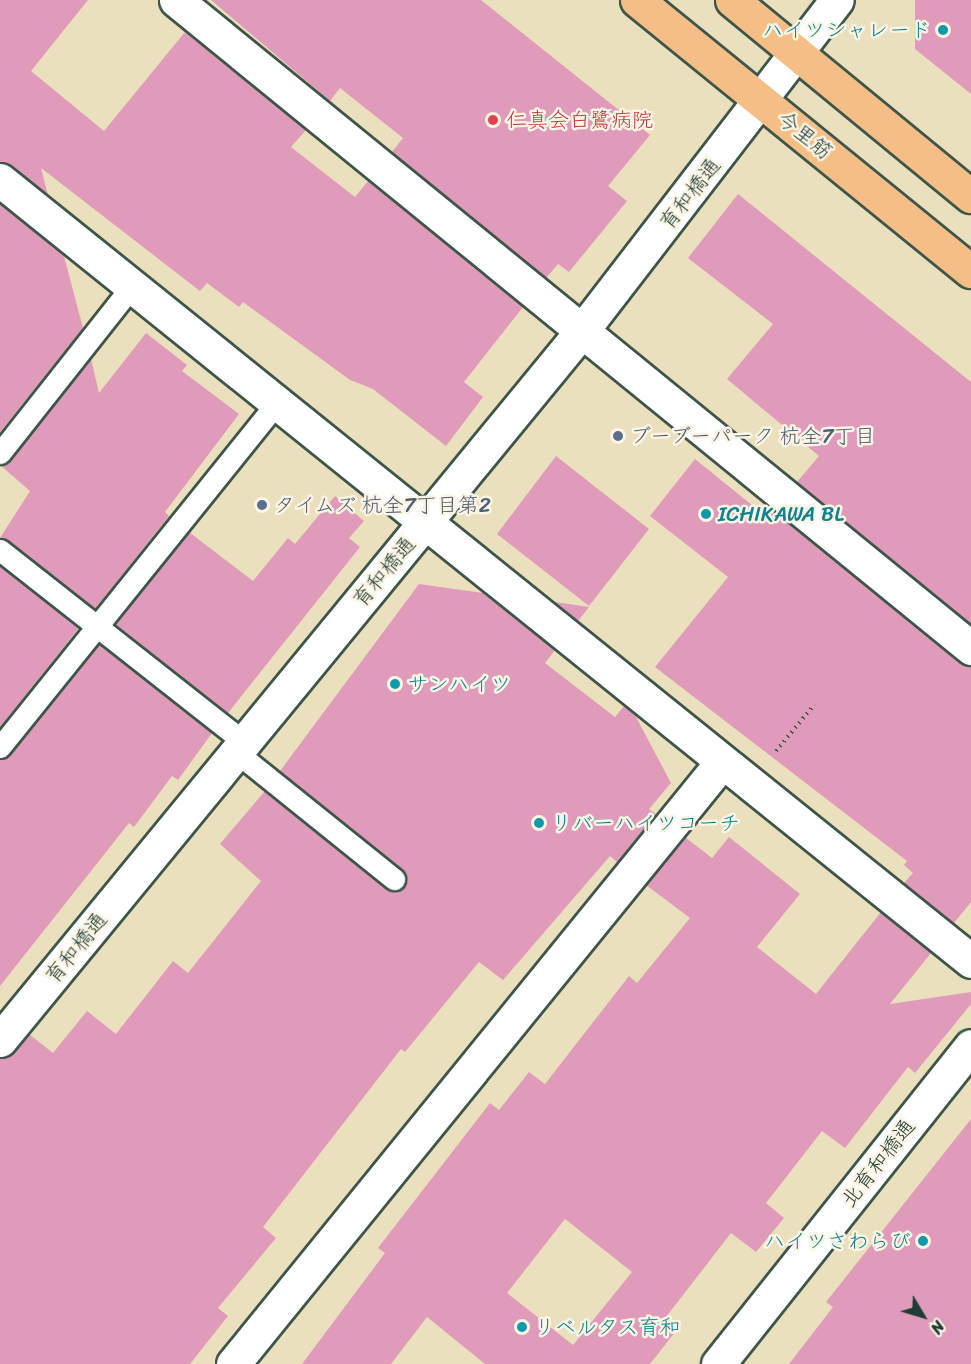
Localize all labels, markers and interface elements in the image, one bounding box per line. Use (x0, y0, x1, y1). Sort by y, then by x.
place label: ハイツシャレード (762, 17, 931, 43)
marker: ハイツシャレード (936, 23, 950, 37)
street label: 今里筋 (773, 105, 837, 165)
place label: 仁真会白鷺病院 (506, 107, 653, 133)
marker: 仁真会白鷺病院 (484, 111, 502, 129)
street label: 育和橋通 (654, 153, 726, 235)
place label: ブーブーパーク 杭全7丁目 (630, 423, 876, 449)
marker: ブーブーパーク 杭全7丁目 (611, 429, 625, 443)
place label: タイムズ 杭全7丁目第2 (274, 492, 493, 518)
marker: タイムズ 杭全7丁目第2 (255, 498, 269, 512)
place label: ICHIKAWA BL (718, 501, 844, 527)
marker: ICHIKAWA BL (699, 507, 713, 521)
street label: 育和橋通 (347, 532, 421, 612)
place label: サンハイツ (407, 671, 512, 697)
marker: サンハイツ (388, 677, 402, 691)
place label: リバーハイツコーチ (551, 810, 740, 836)
marker: リバーハイツコーチ (532, 816, 546, 830)
street label: 育和橋通 (40, 907, 112, 989)
street label: 北育和橋通 (836, 1114, 920, 1212)
place label: ハイツさわらび (764, 1228, 911, 1254)
marker: ハイツさわらび (916, 1234, 930, 1248)
north arrow (893, 1286, 953, 1346)
place label: リベルタス育和 (534, 1314, 681, 1340)
text: N (923, 1314, 952, 1341)
marker: リベルタス育和 (515, 1320, 529, 1334)

